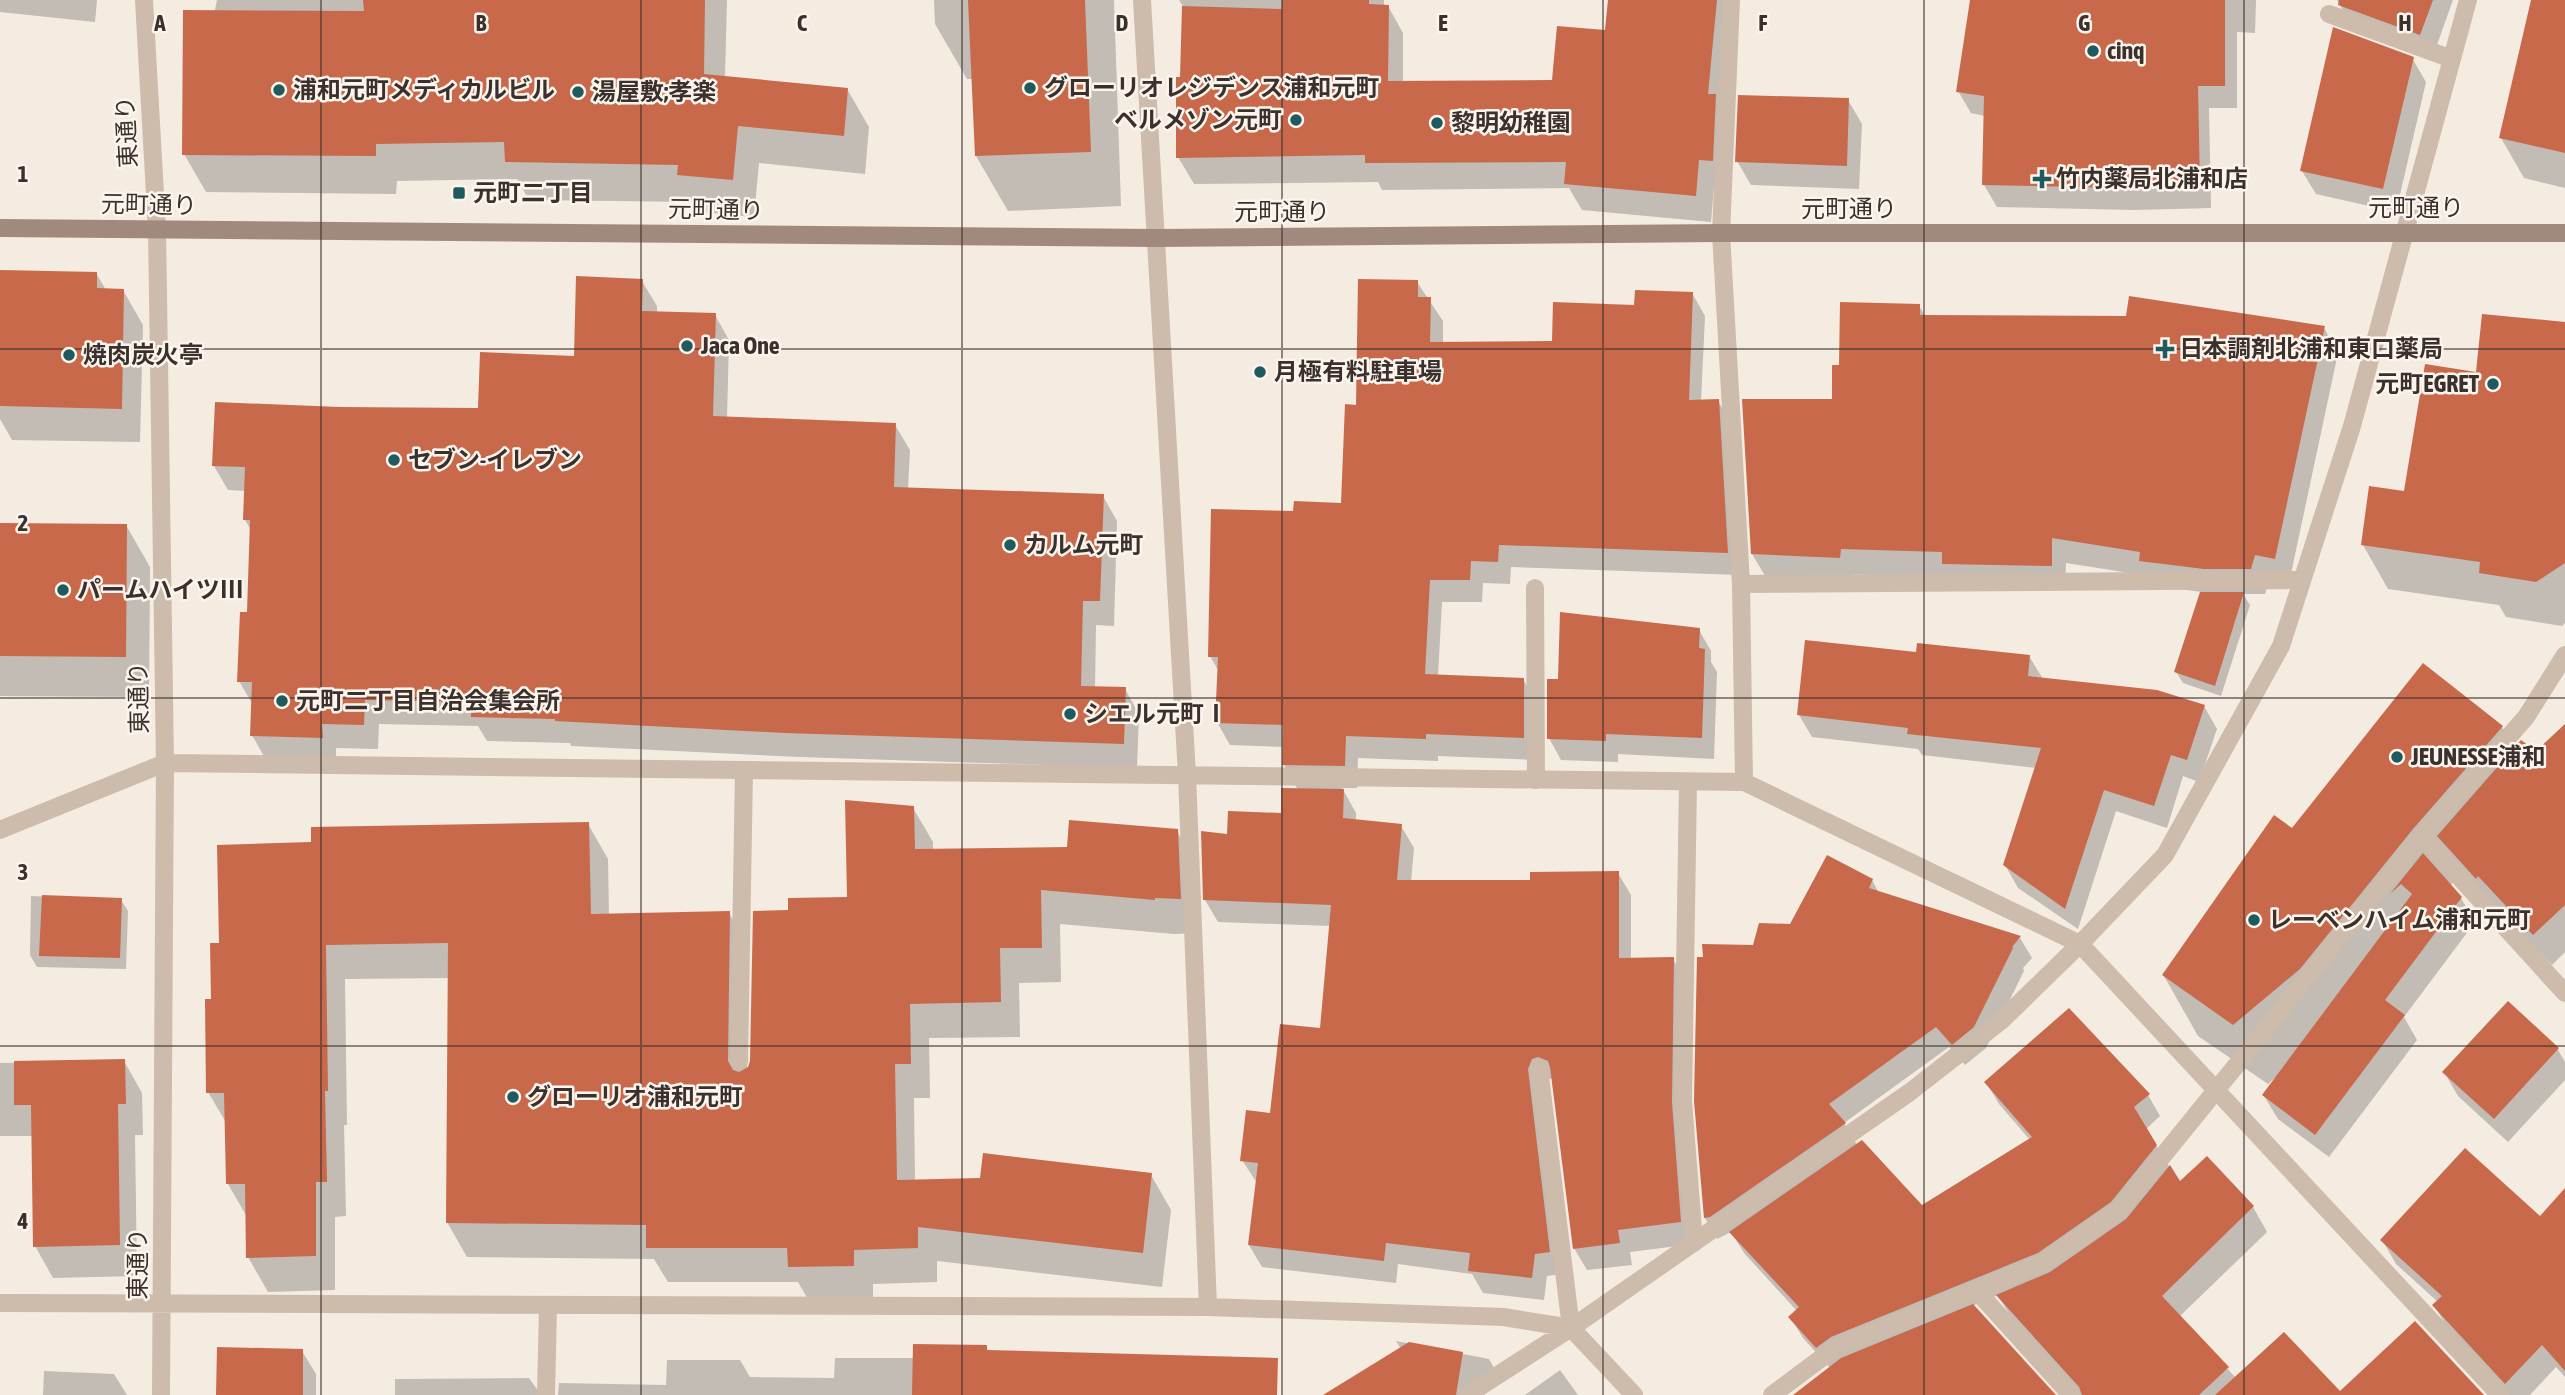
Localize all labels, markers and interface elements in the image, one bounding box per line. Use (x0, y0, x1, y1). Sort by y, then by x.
text: A (153, 10, 166, 36)
text: B (476, 10, 487, 36)
text: C (797, 10, 808, 36)
text: D (1116, 10, 1129, 36)
text: E (1438, 10, 1448, 36)
text: F (1758, 10, 1768, 36)
text: G (2078, 10, 2090, 36)
text: H (2398, 10, 2412, 36)
place label: cinq (2107, 37, 2144, 64)
marker: cinq (2085, 43, 2101, 59)
place label: グローリオレジデンス浦和元町 (1044, 74, 1380, 101)
place label: 浦和元町メディカルビル (293, 76, 555, 103)
place label: 湯屋敷;孝楽 (592, 78, 716, 105)
marker: グローリオレジデンス浦和元町 (1022, 80, 1038, 96)
marker: 浦和元町メディカルビル (271, 82, 287, 98)
marker: 湯屋敷;孝楽 (570, 84, 586, 100)
street label: 東通り (111, 95, 142, 169)
place label: ベルメゾン元町 (1114, 106, 1282, 133)
place label: 黎明幼稚園 (1451, 109, 1571, 136)
marker: ベルメゾン元町 (1288, 112, 1304, 128)
marker: 黎明幼稚園 (1429, 115, 1445, 131)
text: 1 (18, 161, 29, 187)
place label: 竹内薬局北浦和店 (2056, 165, 2248, 192)
marker: 竹内薬局北浦和店 (2034, 171, 2050, 187)
place label: 元町二丁目 (473, 179, 593, 206)
marker: 元町二丁目 (451, 185, 467, 201)
street label: 元町通り (101, 190, 197, 219)
street label: 元町通り (2368, 194, 2464, 221)
street label: 元町通り (668, 195, 764, 224)
street label: 元町通り (1801, 195, 1897, 222)
street label: 元町通り (1234, 198, 1330, 225)
place label: Jaca One (700, 332, 780, 359)
place label: 日本調剤北浦和東口薬局 (2179, 335, 2443, 362)
marker: Jaca One (679, 338, 695, 354)
place label: 焼肉炭火亭 (83, 341, 203, 368)
marker: 日本調剤北浦和東口薬局 (2157, 341, 2173, 357)
marker: 焼肉炭火亭 (61, 347, 77, 363)
place label: 月極有料駐車場 (1274, 358, 1442, 385)
marker: 月極有料駐車場 (1252, 364, 1268, 380)
place label: 元町EGRET (2375, 370, 2479, 397)
marker: 元町EGRET (2485, 376, 2501, 392)
place label: セブン-イレブン (408, 446, 582, 473)
marker: セブン-イレブン (386, 452, 402, 468)
text: 2 (18, 510, 28, 536)
place label: カルム元町 (1024, 531, 1144, 558)
marker: カルム元町 (1002, 537, 1018, 553)
place label: パームハイツⅢ (77, 576, 244, 603)
marker: パームハイツⅢ (55, 582, 71, 598)
street label: 東通り (124, 662, 153, 734)
place label: 元町二丁目自治会集会所 (296, 687, 560, 714)
marker: 元町二丁目自治会集会所 (274, 693, 290, 709)
place label: シエル元町Ⅰ (1084, 700, 1228, 727)
marker: シエル元町Ⅰ (1062, 706, 1078, 722)
place label: JEUNESSE浦和 (2410, 743, 2546, 770)
marker: JEUNESSE浦和 (2389, 749, 2405, 765)
text: 3 (18, 859, 28, 885)
place label: レーベンハイム浦和元町 (2268, 906, 2531, 933)
marker: レーベンハイム浦和元町 (2246, 912, 2262, 928)
place label: グローリオ浦和元町 (527, 1083, 743, 1110)
marker: グローリオ浦和元町 (505, 1089, 521, 1105)
text: 4 (17, 1208, 29, 1234)
street label: 東通り (124, 1228, 151, 1300)

